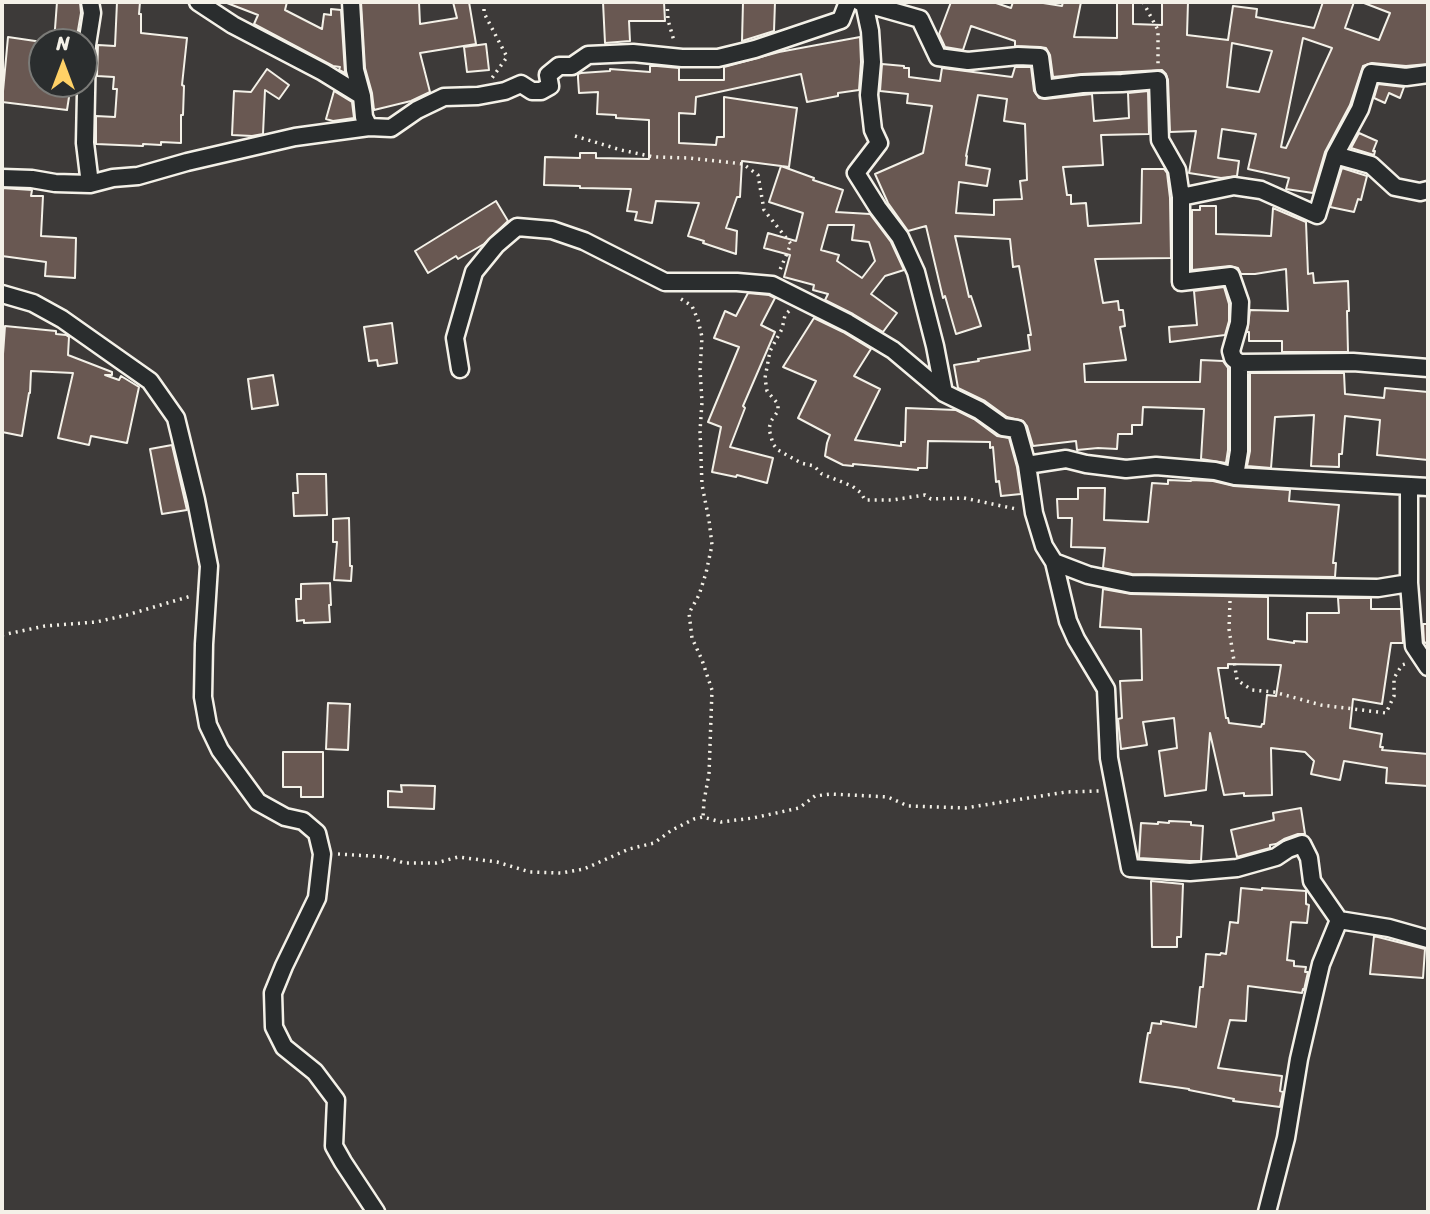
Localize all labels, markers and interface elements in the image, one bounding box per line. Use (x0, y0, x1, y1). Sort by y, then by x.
text: N (56, 27, 70, 60)
north arrow (28, 28, 98, 98)

